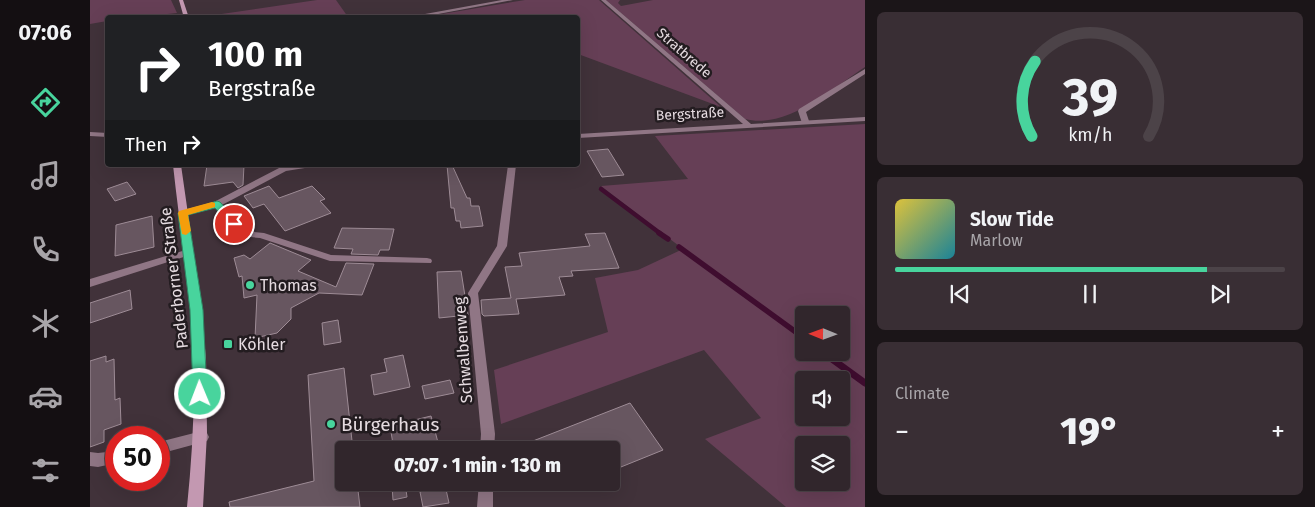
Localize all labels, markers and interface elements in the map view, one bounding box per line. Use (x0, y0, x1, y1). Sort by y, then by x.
text: 07:06 (18, 19, 72, 46)
street label: Stratbrede (653, 25, 715, 81)
text: 100 m (208, 33, 303, 75)
icon: right (125, 35, 190, 100)
text: 39 (1061, 66, 1118, 129)
text: Bergstraße (208, 75, 316, 102)
icon: directions (28, 85, 63, 120)
street label: Bergstraße (655, 104, 725, 124)
text: km/h (1068, 124, 1112, 146)
icon: right (177, 130, 205, 158)
text: Then (125, 133, 167, 156)
icon: music (28, 158, 63, 193)
pin (213, 203, 255, 245)
street label: Paderborner Straße (156, 206, 192, 350)
text: Slow Tide (970, 208, 1054, 231)
icon: arrive (220, 210, 248, 238)
text: Marlow (970, 231, 1023, 250)
icon: phone (28, 232, 63, 267)
place label: Thomas (260, 276, 317, 295)
marker: Thomas (244, 279, 256, 291)
icon: previous (946, 280, 974, 308)
icon: pause (1076, 280, 1104, 308)
icon: next (1206, 280, 1234, 308)
street label: Schwalbenweg (450, 296, 476, 404)
icon: climate (28, 306, 63, 341)
north arrow (795, 306, 850, 361)
map controls (795, 306, 850, 491)
place label: Köhler (238, 335, 286, 354)
marker: Köhler (222, 338, 234, 350)
position arrow (173, 367, 225, 419)
button: sound (795, 371, 850, 426)
icon: car (28, 379, 63, 414)
text: Climate (895, 384, 950, 403)
text: 19° (1060, 408, 1120, 454)
place label: Bürgerhaus (341, 413, 439, 436)
text: − (895, 415, 909, 448)
text: + (1271, 415, 1285, 448)
marker: Bürgerhaus (325, 418, 337, 430)
speed limit sign: 50 (105, 426, 170, 491)
button: layers (795, 436, 850, 491)
icon: filters (28, 453, 63, 488)
text: 07:07 · 1 min · 130 m (394, 454, 561, 477)

